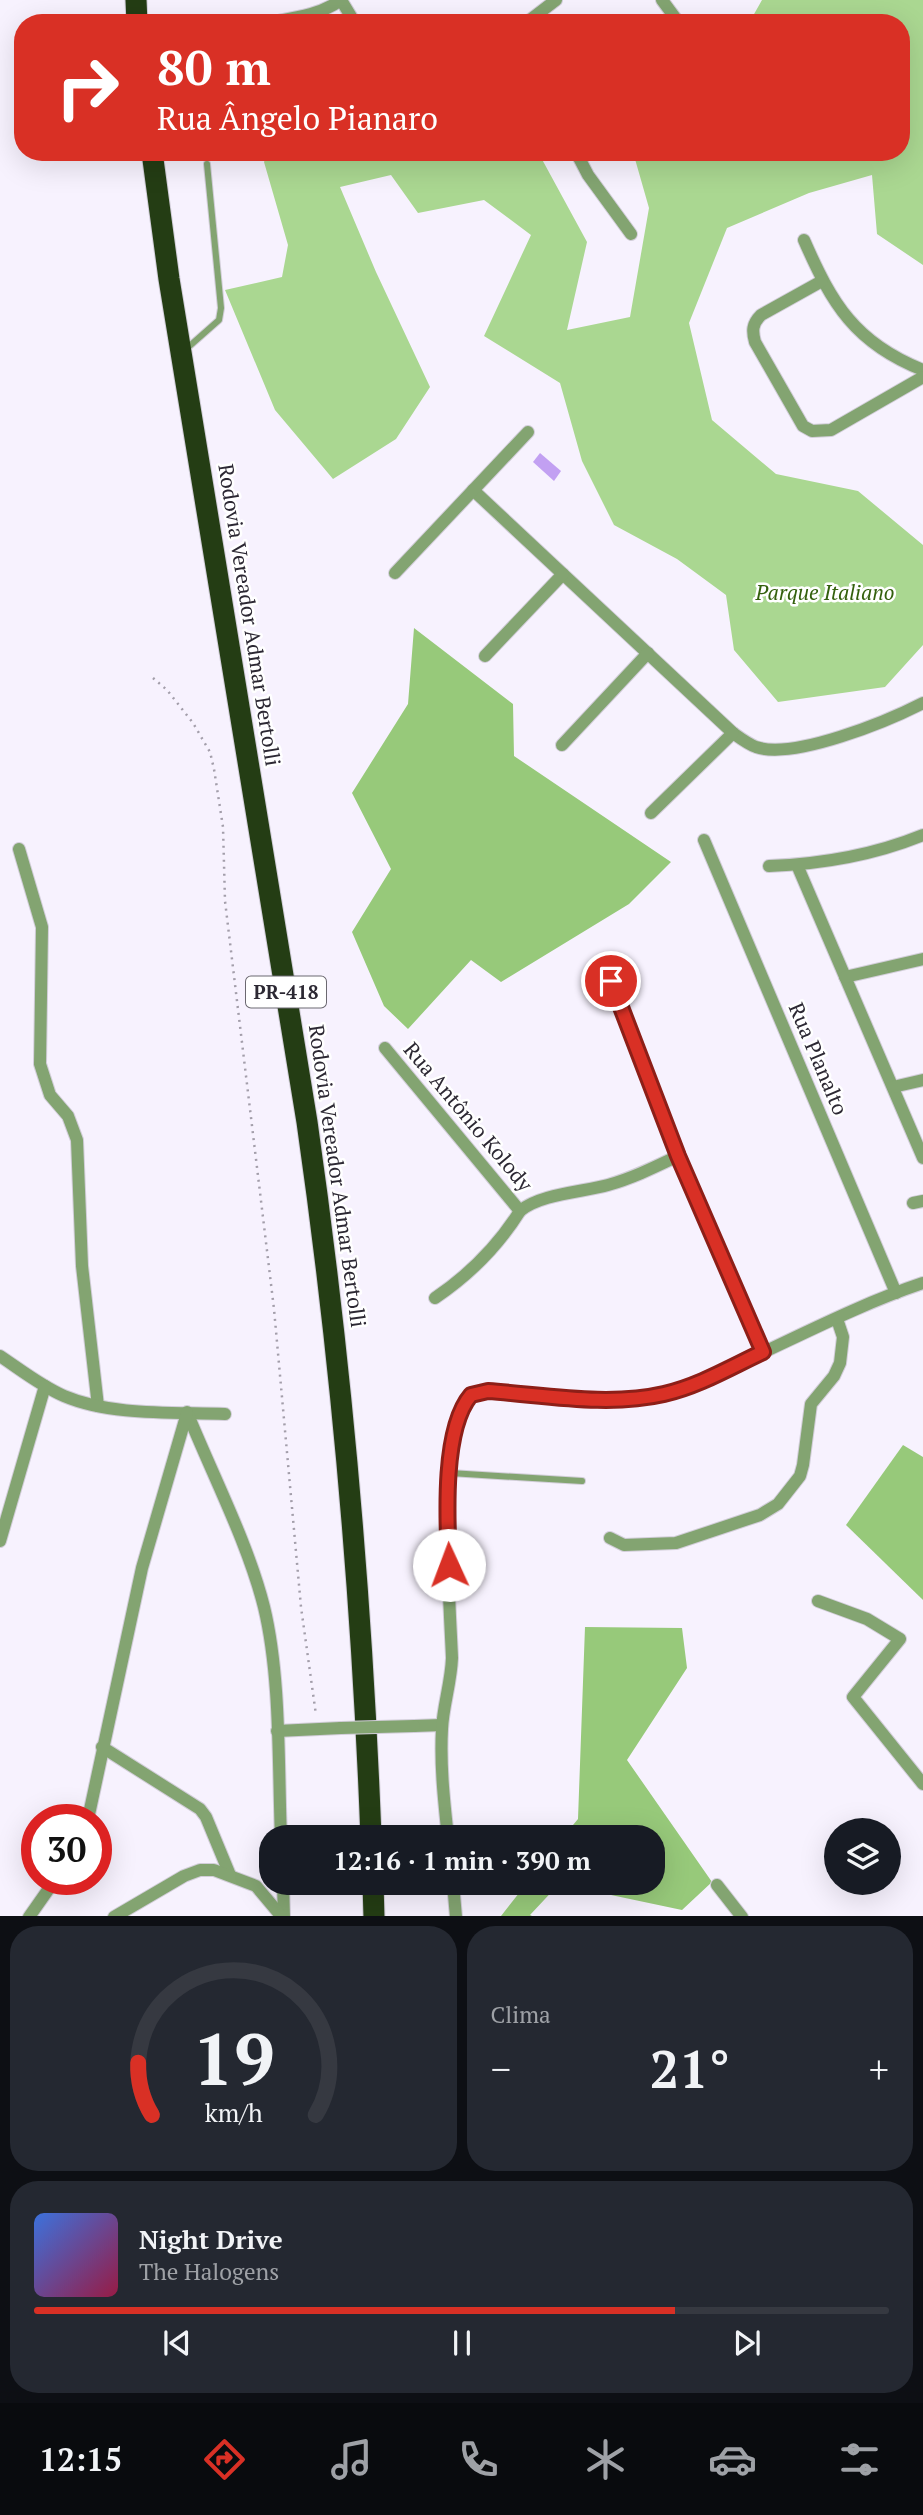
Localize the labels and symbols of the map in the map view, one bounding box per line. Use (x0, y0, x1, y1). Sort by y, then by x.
street label: Rodovia Vereador Admar Bertolli (212, 462, 288, 768)
park label: Parque Italiano (755, 578, 894, 606)
pin (581, 951, 641, 1011)
road number: PR-418 (246, 976, 326, 1008)
street label: Rua Planalto (783, 998, 855, 1119)
street label: Rodovia Vereador Admar Bertolli (303, 1023, 373, 1329)
street label: Rua Antônio Kolody (398, 1036, 540, 1197)
position arrow (412, 1528, 486, 1602)
speed limit sign: 30 (21, 1804, 112, 1895)

